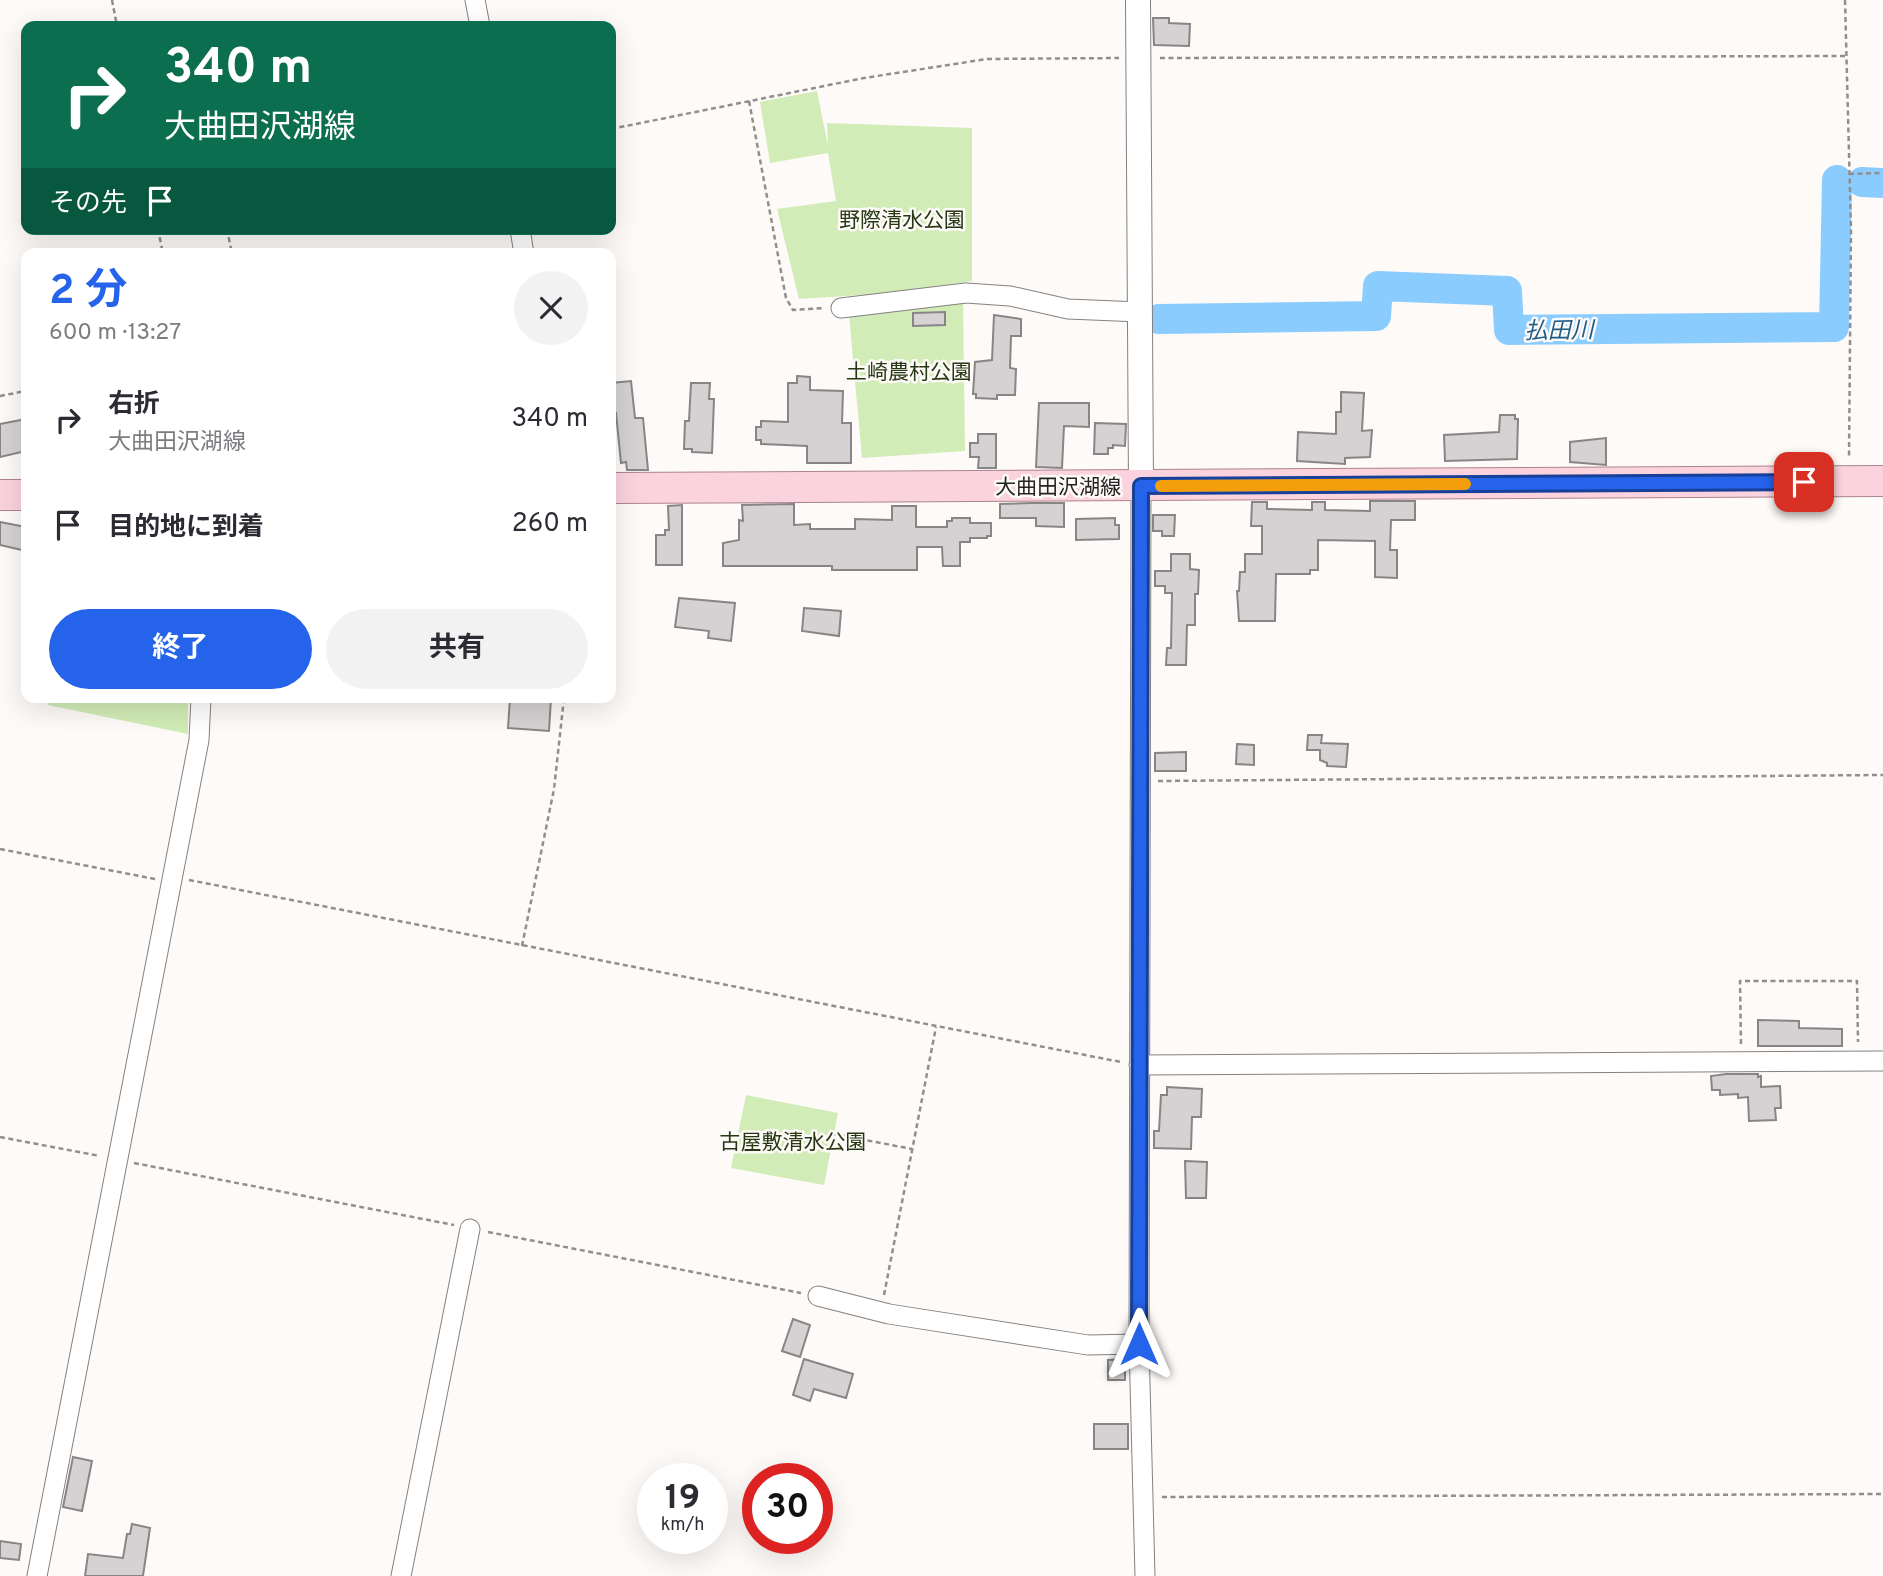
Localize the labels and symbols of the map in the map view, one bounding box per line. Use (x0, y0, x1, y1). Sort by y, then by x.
park label: 野際清水公園 (839, 208, 965, 235)
water label: 払田川 (1524, 317, 1597, 348)
park label: 土崎農村公園 (846, 360, 972, 387)
pin (1774, 452, 1834, 512)
street label: 大曲田沢湖線 (995, 475, 1121, 502)
park label: 古屋敷清水公園 (720, 1130, 867, 1157)
position arrow (1102, 1307, 1176, 1381)
speed limit sign: 30 (742, 1463, 833, 1554)

